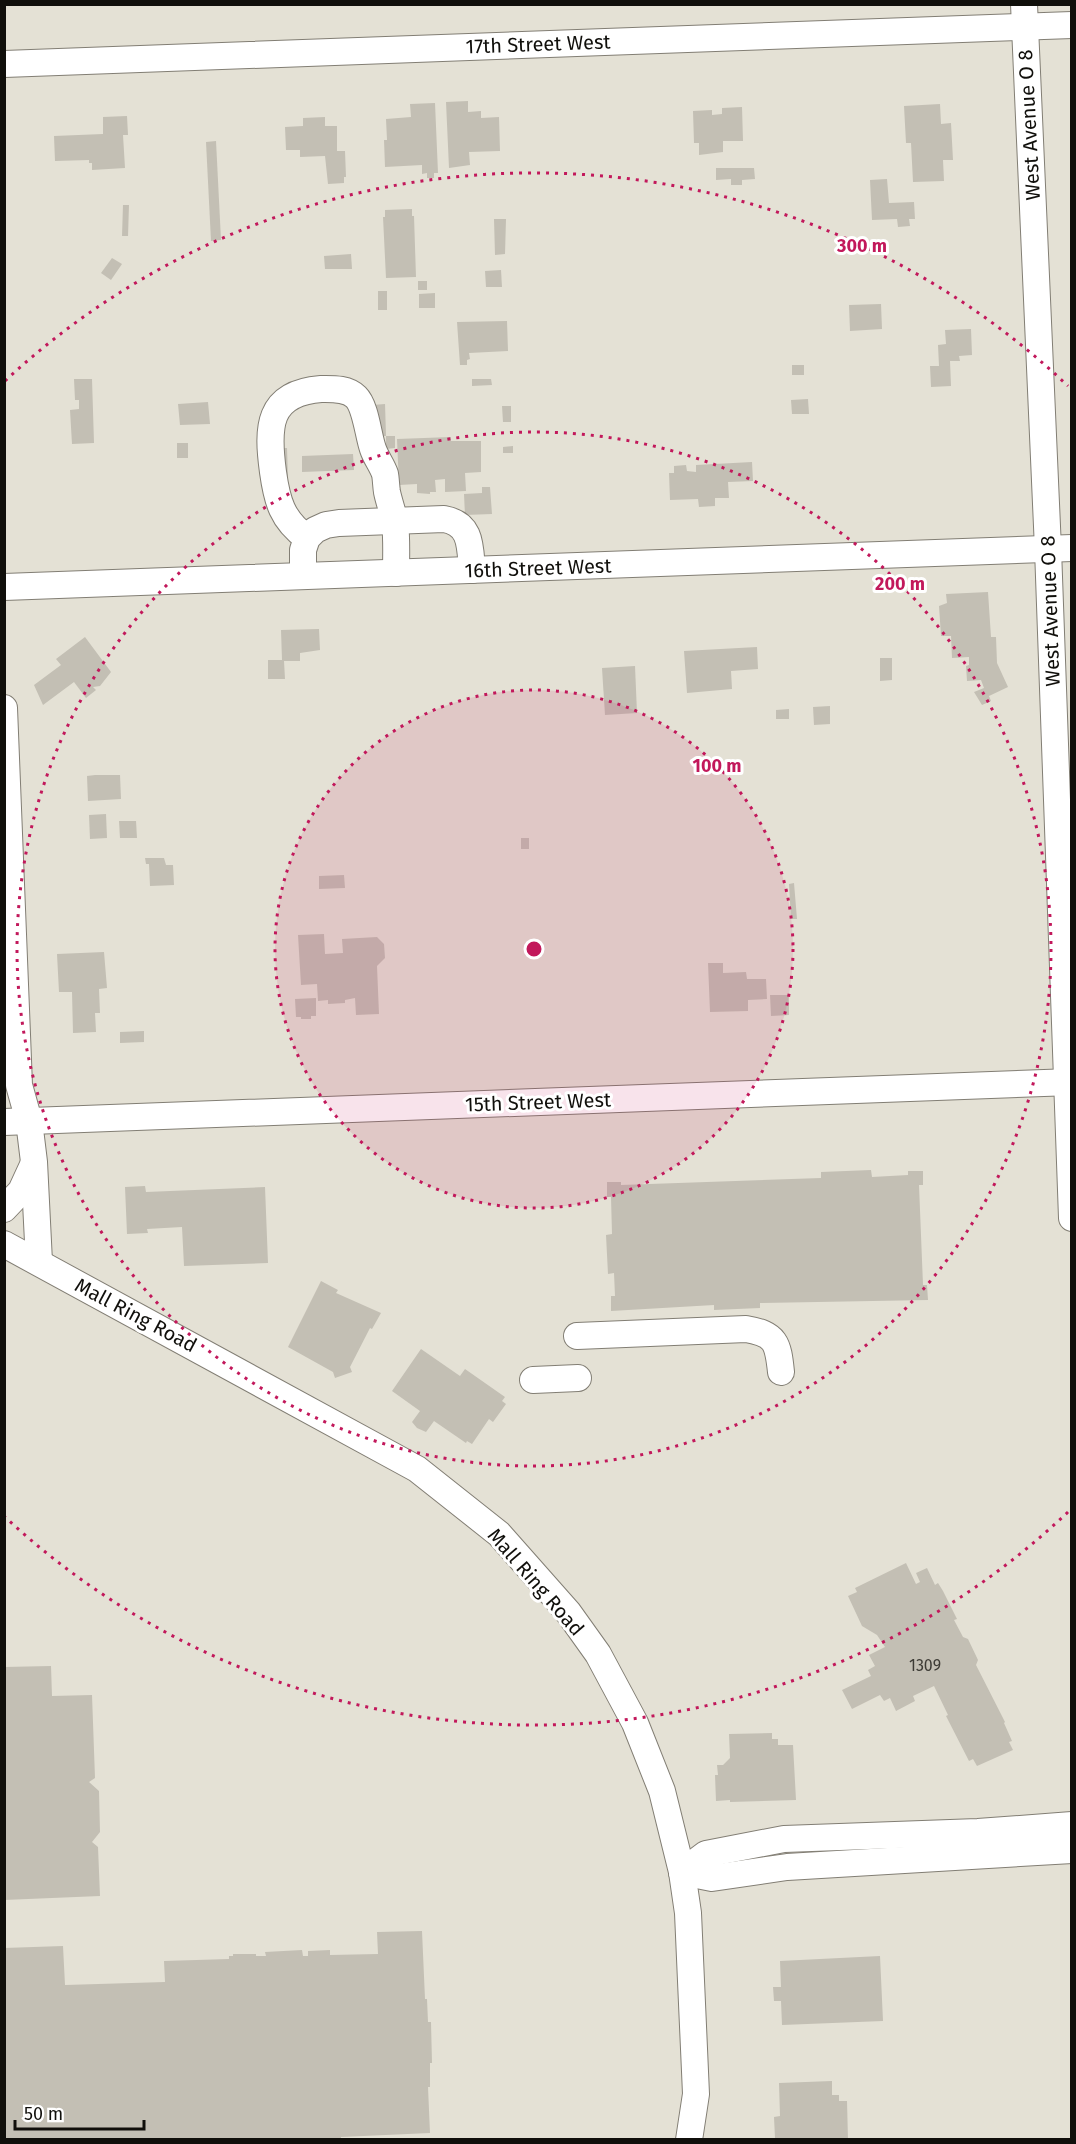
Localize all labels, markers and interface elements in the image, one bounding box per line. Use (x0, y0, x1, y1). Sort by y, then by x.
street label: 17th Street West (465, 29, 612, 59)
street label: West Avenue O 8 (1013, 49, 1045, 201)
text: 300 m (836, 235, 887, 257)
street label: West Avenue O 8 (1035, 535, 1065, 687)
street label: 16th Street West (464, 553, 613, 583)
text: 200 m (875, 573, 925, 595)
text: 100 m (693, 755, 741, 777)
centre of rings (524, 939, 544, 959)
street label: 15th Street West (465, 1087, 612, 1117)
street label: Mall Ring Road (71, 1273, 201, 1357)
street label: Mall Ring Road (483, 1523, 589, 1641)
house number: 1309 (909, 1656, 941, 1675)
scale bar (15, 2093, 144, 2131)
text: 50 m (24, 2103, 63, 2125)

